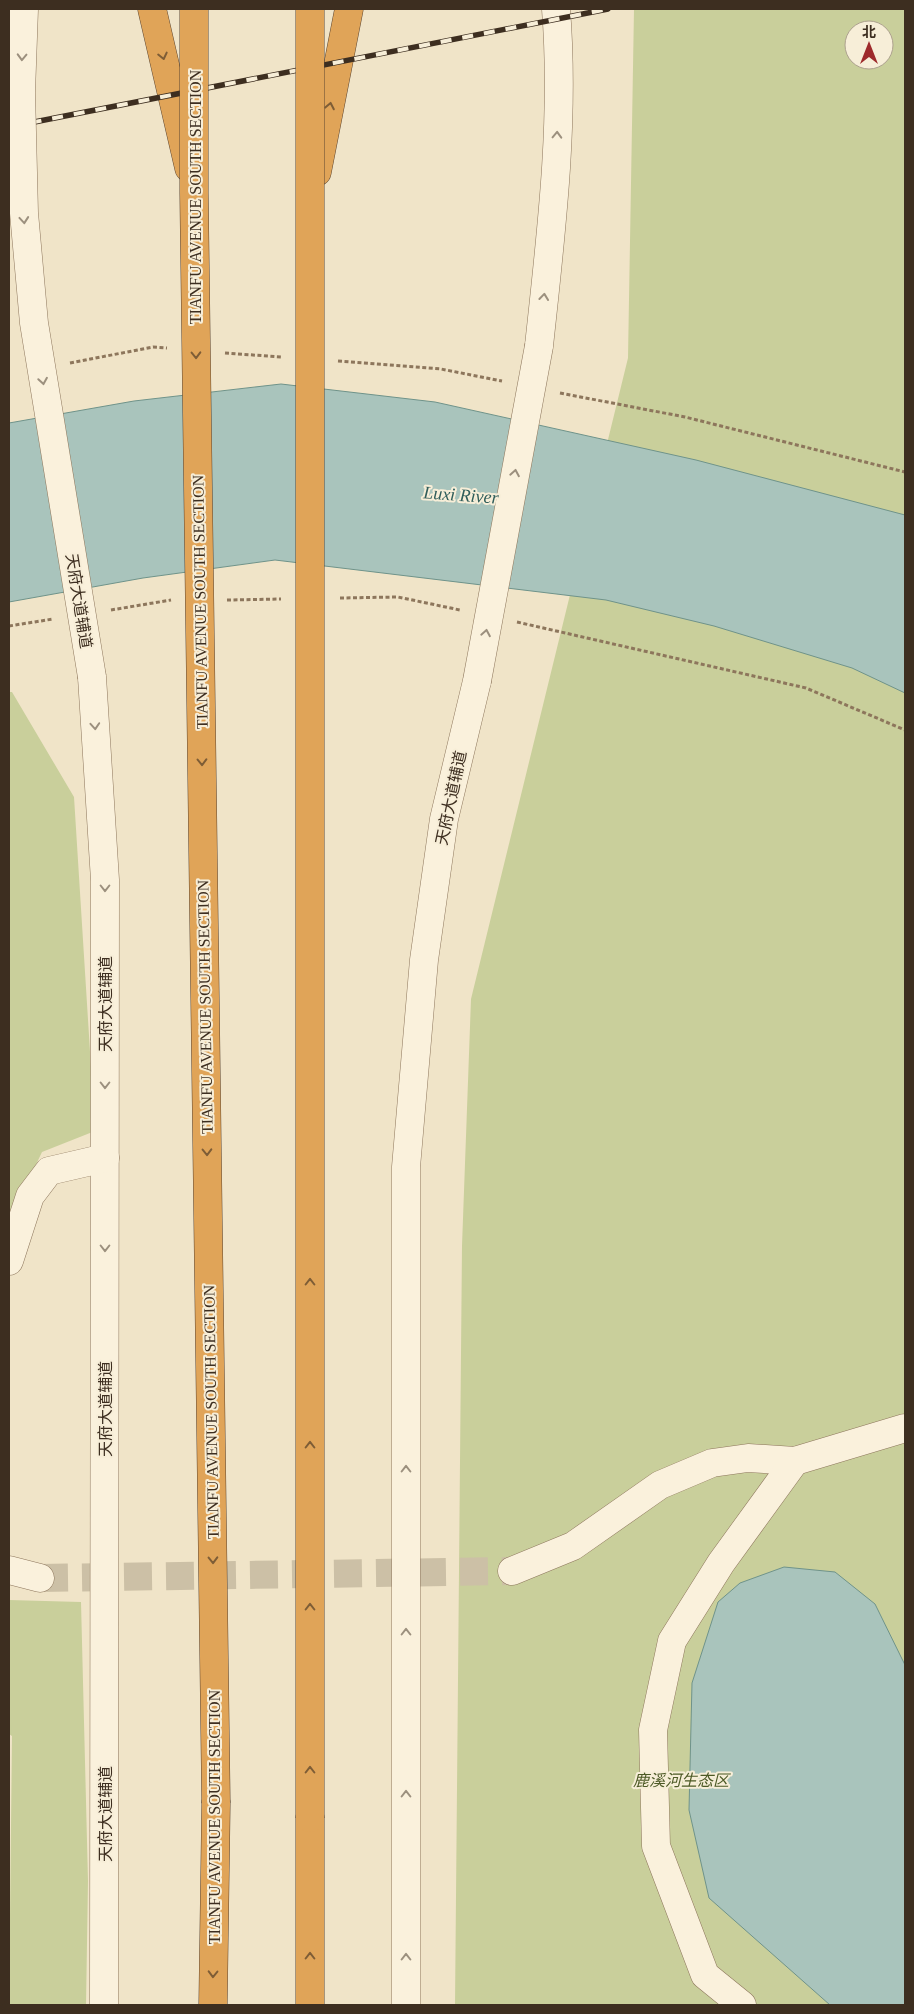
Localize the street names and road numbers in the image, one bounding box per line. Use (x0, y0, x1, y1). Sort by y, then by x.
street label: TIANFU AVENUE SOUTH SECTION (187, 69, 204, 324)
street label: TIANFU AVENUE SOUTH SECTION (189, 474, 211, 729)
street label: 天府大道辅道 (63, 552, 95, 650)
street label: 天府大道辅道 (433, 749, 469, 847)
street label: TIANFU AVENUE SOUTH SECTION (194, 879, 216, 1134)
street label: 天府大道辅道 (97, 956, 114, 1052)
street label: TIANFU AVENUE SOUTH SECTION (200, 1284, 222, 1539)
street label: 天府大道辅道 (97, 1361, 114, 1457)
street label: TIANFU AVENUE SOUTH SECTION (206, 1689, 223, 1944)
street label: 天府大道辅道 (97, 1766, 114, 1862)

